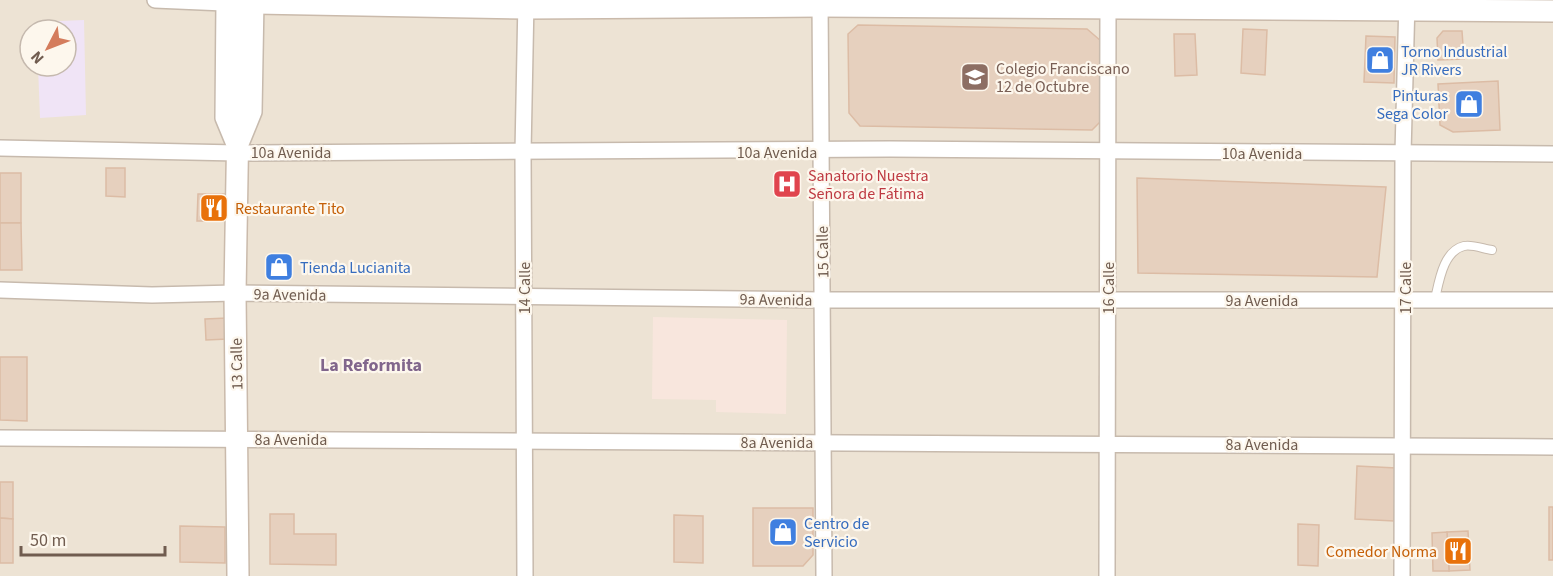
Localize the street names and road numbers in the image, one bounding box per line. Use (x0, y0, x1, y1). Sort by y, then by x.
street label: 10a Avenida (251, 142, 331, 164)
street label: 10a Avenida (737, 142, 817, 164)
street label: 10a Avenida (1222, 143, 1302, 165)
street label: 15 Calle (812, 226, 834, 278)
street label: 14 Calle (514, 262, 536, 314)
street label: 16 Calle (1098, 262, 1120, 314)
street label: 17 Calle (1395, 262, 1417, 314)
street label: 9a Avenida (253, 283, 327, 307)
street label: 9a Avenida (739, 288, 813, 312)
street label: 9a Avenida (1226, 290, 1298, 312)
street label: 13 Calle (226, 338, 248, 390)
street label: 8a Avenida (255, 429, 327, 451)
street label: 8a Avenida (741, 432, 813, 454)
street label: 8a Avenida (1226, 434, 1298, 456)

